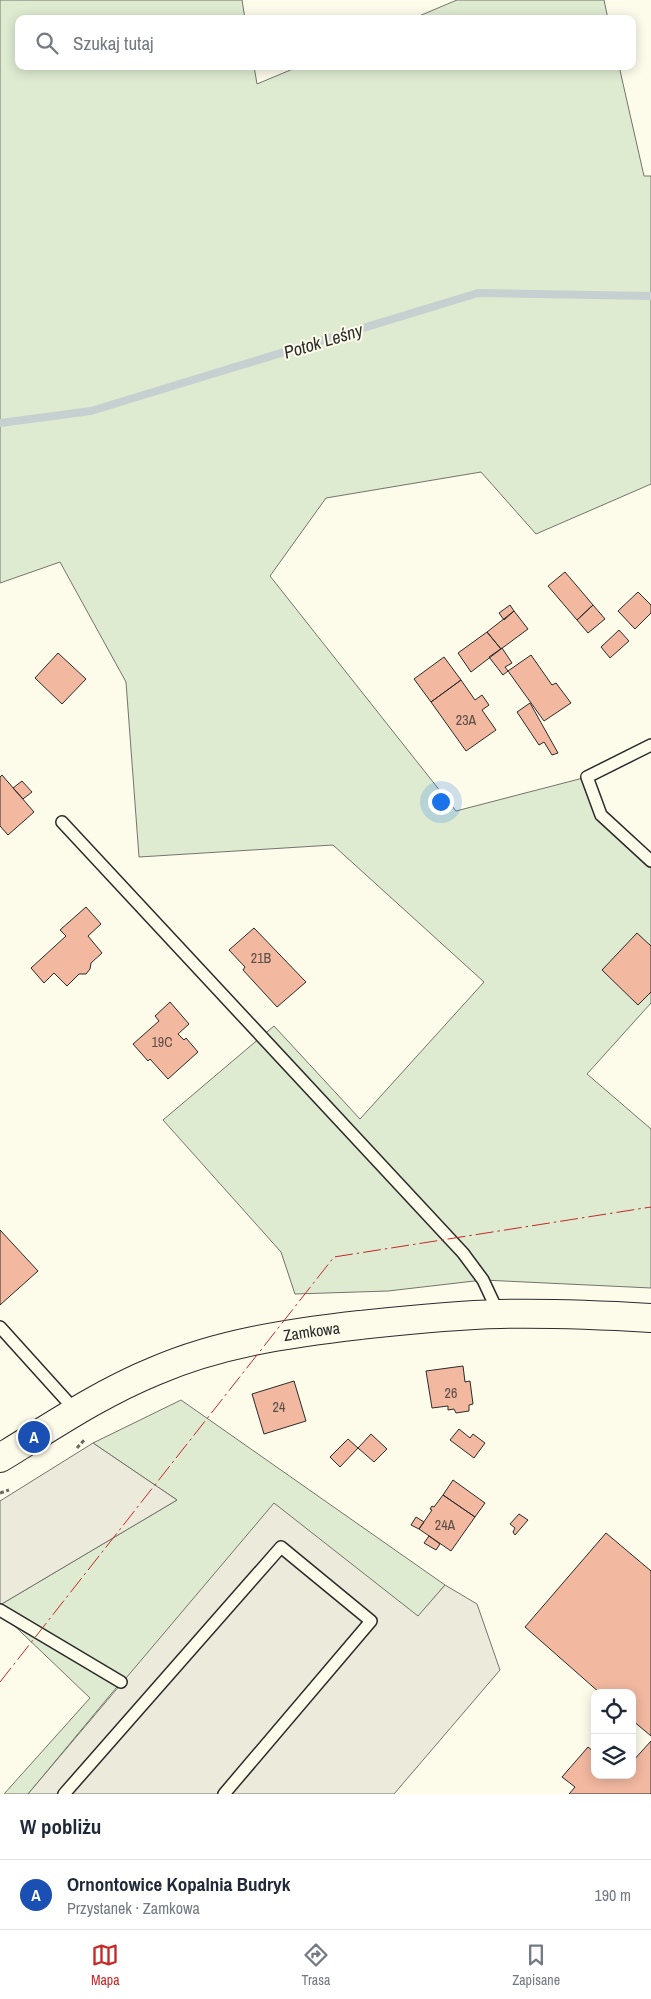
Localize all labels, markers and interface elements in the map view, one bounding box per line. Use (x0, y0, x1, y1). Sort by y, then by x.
search box (15, 15, 636, 70)
icon: search (33, 29, 61, 57)
text: Szukaj tutaj (73, 30, 154, 56)
water label: Potok Leśny (281, 317, 367, 365)
house number: 23A (456, 711, 477, 729)
your location (428, 789, 454, 815)
house number: 21B (251, 949, 272, 967)
house number: 19C (151, 1033, 173, 1051)
street label: Zamkowa (282, 1316, 342, 1346)
house number: 26 (445, 1384, 457, 1402)
house number: 24 (273, 1398, 286, 1416)
pin: A (18, 1418, 50, 1456)
house number: 24A (435, 1516, 456, 1534)
map controls (591, 1689, 636, 1779)
button: locate (591, 1689, 636, 1734)
button: layers (591, 1734, 636, 1779)
text: W pobliżu (20, 1812, 101, 1841)
text: Ornontowice Kopalnia Budryk (67, 1871, 290, 1897)
text: A (31, 1884, 41, 1906)
text: 190 m (595, 1884, 631, 1906)
text: Przystanek · Zamkowa (67, 1897, 200, 1919)
tab: Mapa (91, 1941, 120, 1989)
tab: Trasa (301, 1941, 330, 1989)
tab: Zapisane (512, 1941, 560, 1989)

